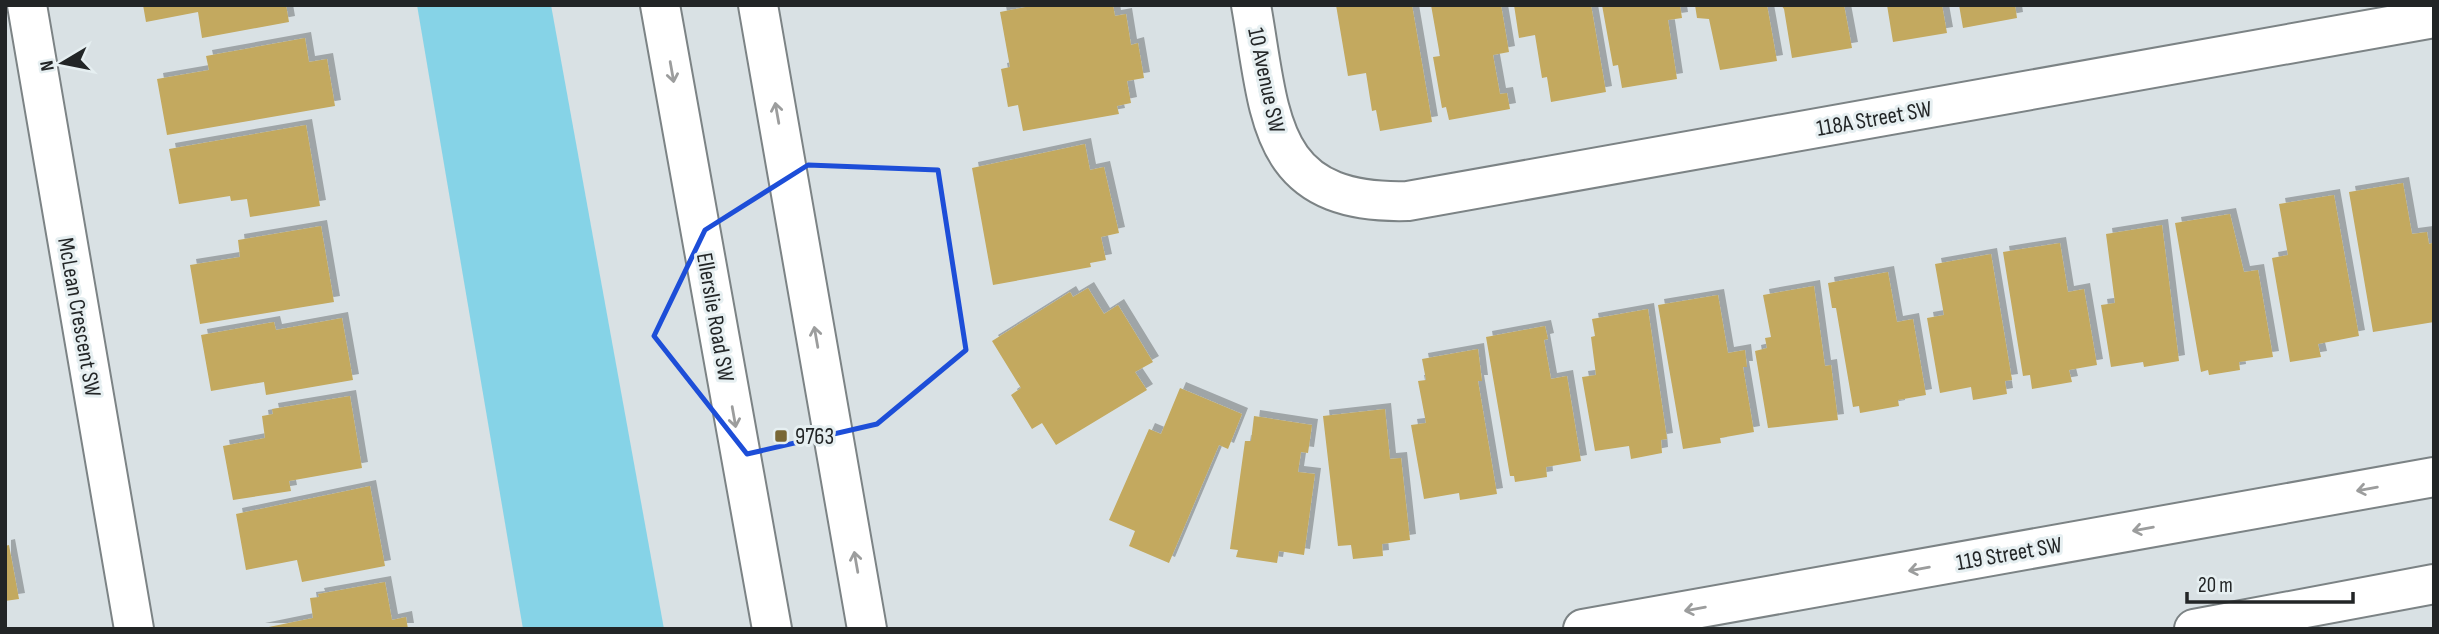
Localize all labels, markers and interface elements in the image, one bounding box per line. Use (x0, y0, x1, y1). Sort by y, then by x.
street label: 10 Avenue SW (1241, 25, 1291, 135)
north arrow (28, 28, 98, 98)
text: N (36, 59, 60, 73)
one-way arrow (666, 60, 679, 83)
street label: 118A Street SW (1814, 95, 1934, 143)
one-way arrow (770, 102, 783, 125)
street label: McLean Crescent SW (51, 235, 107, 399)
street label: Ellerslie Road SW (690, 250, 740, 384)
one-way arrow (809, 327, 822, 349)
one-way arrow (728, 405, 741, 428)
place label: 9763 (795, 423, 834, 451)
marker: 9763 (773, 428, 789, 444)
one-way arrow (2356, 483, 2379, 496)
one-way arrow (2132, 523, 2155, 536)
street label: 119 Street SW (1954, 531, 2064, 577)
one-way arrow (848, 551, 862, 573)
scale bar (2187, 560, 2353, 604)
one-way arrow (1908, 563, 1931, 576)
text: 20 m (2198, 573, 2233, 598)
one-way arrow (1684, 603, 1707, 616)

